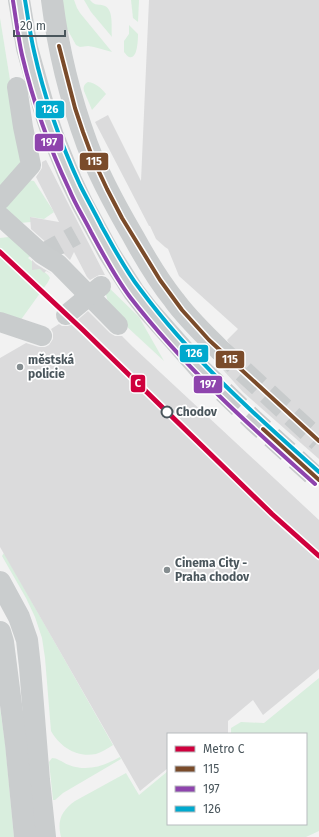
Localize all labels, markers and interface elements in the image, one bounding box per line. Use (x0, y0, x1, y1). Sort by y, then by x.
scale bar (14, 12, 65, 38)
text: 20 m (20, 19, 46, 33)
line badge: 126 (35, 100, 65, 119)
text: 126 (42, 103, 59, 116)
line badge: 197 (34, 133, 64, 152)
text: 197 (41, 136, 57, 149)
line badge: 115 (79, 152, 109, 171)
text: 115 (86, 155, 102, 168)
line badge: 126 (179, 344, 209, 363)
text: 126 (186, 347, 203, 360)
line badge: 115 (215, 350, 245, 369)
place label: městská policie (28, 353, 74, 381)
text: 115 (222, 353, 238, 366)
marker: městská policie (15, 362, 25, 372)
line badge: C (130, 374, 146, 393)
line badge: 197 (193, 375, 223, 394)
text: C (135, 377, 142, 390)
text: 197 (200, 378, 216, 391)
marker: Chodov (160, 405, 174, 419)
place label: Chodov (176, 405, 218, 419)
place label: Cinema City - Praha chodov (175, 556, 250, 584)
marker: Cinema City - Praha chodov (162, 565, 172, 575)
legend (167, 733, 307, 825)
text: Metro C (203, 742, 245, 756)
text: 115 (203, 762, 219, 776)
text: 197 (203, 782, 220, 796)
text: 126 (203, 802, 221, 816)

